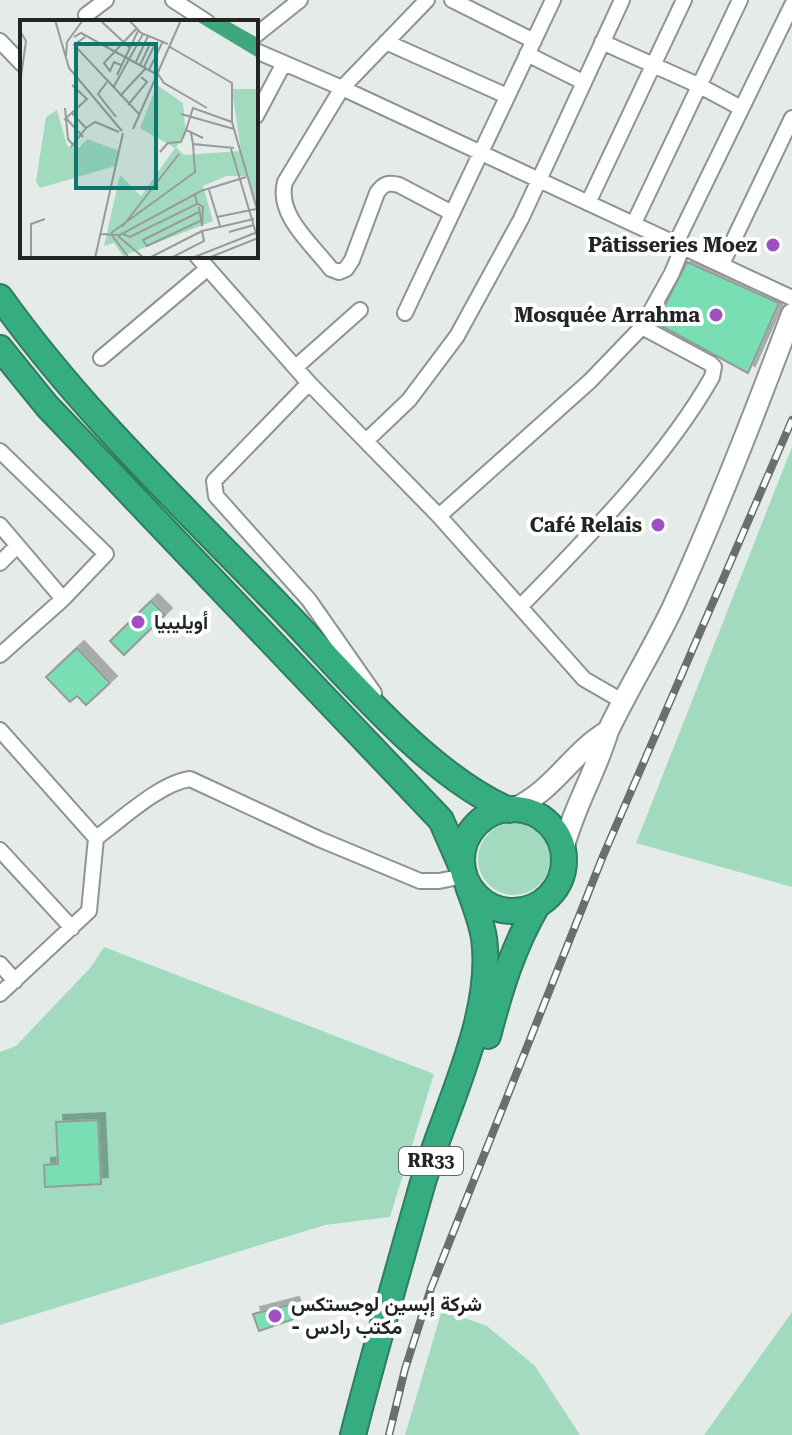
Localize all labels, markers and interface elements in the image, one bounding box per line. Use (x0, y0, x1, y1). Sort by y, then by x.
inset map (20, 20, 258, 258)
place label: Pâtisseries Moez (588, 233, 757, 257)
marker: Pâtisseries Moez (764, 236, 782, 254)
place label: Mosquée Arrahma (514, 303, 700, 327)
marker: Mosquée Arrahma (707, 306, 725, 324)
place label: Café Relais (530, 513, 642, 537)
marker: Café Relais (649, 516, 667, 534)
place label: أويليبيا (154, 610, 208, 635)
marker: أويليبيا (129, 613, 147, 631)
road number: RR33 (399, 1147, 463, 1175)
place label: شركة إبسين لوجستكس - مكتب رادس (291, 1292, 482, 1340)
marker: شركة إبسين لوجستكس - مكتب رادس (266, 1307, 284, 1325)

